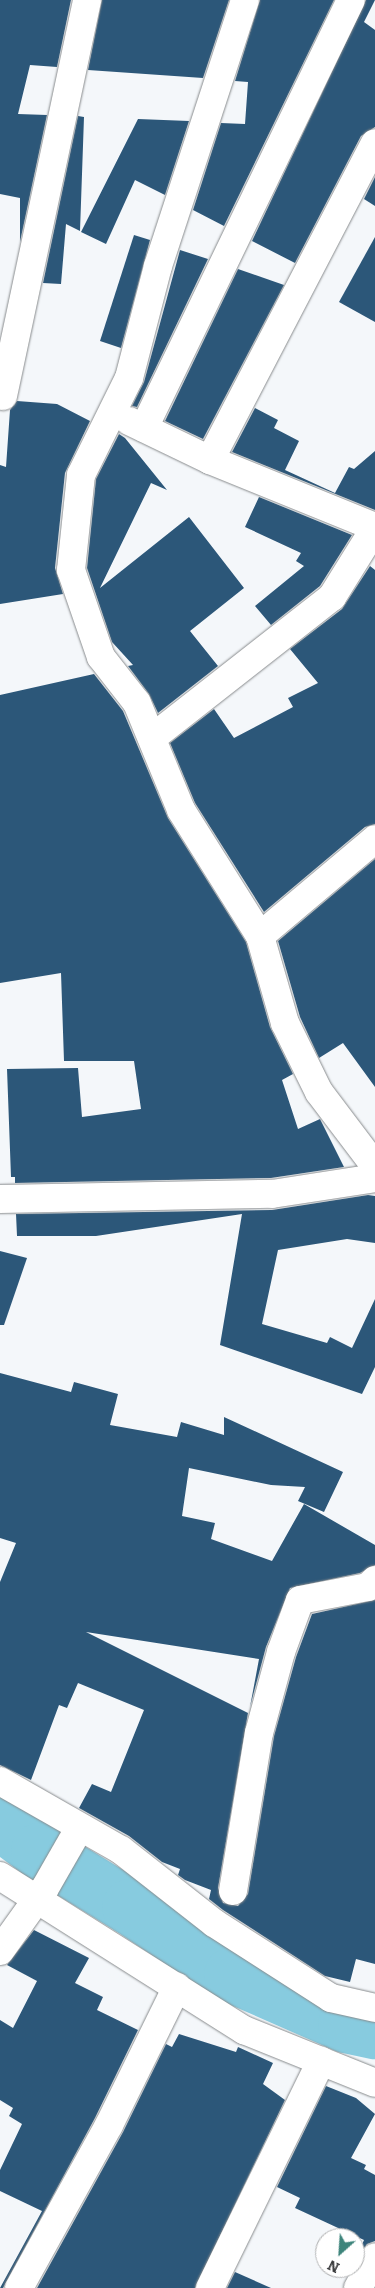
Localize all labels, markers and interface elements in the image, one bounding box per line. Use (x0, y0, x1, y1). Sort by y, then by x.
north arrow (315, 2228, 365, 2278)
text: N (325, 2256, 342, 2276)

